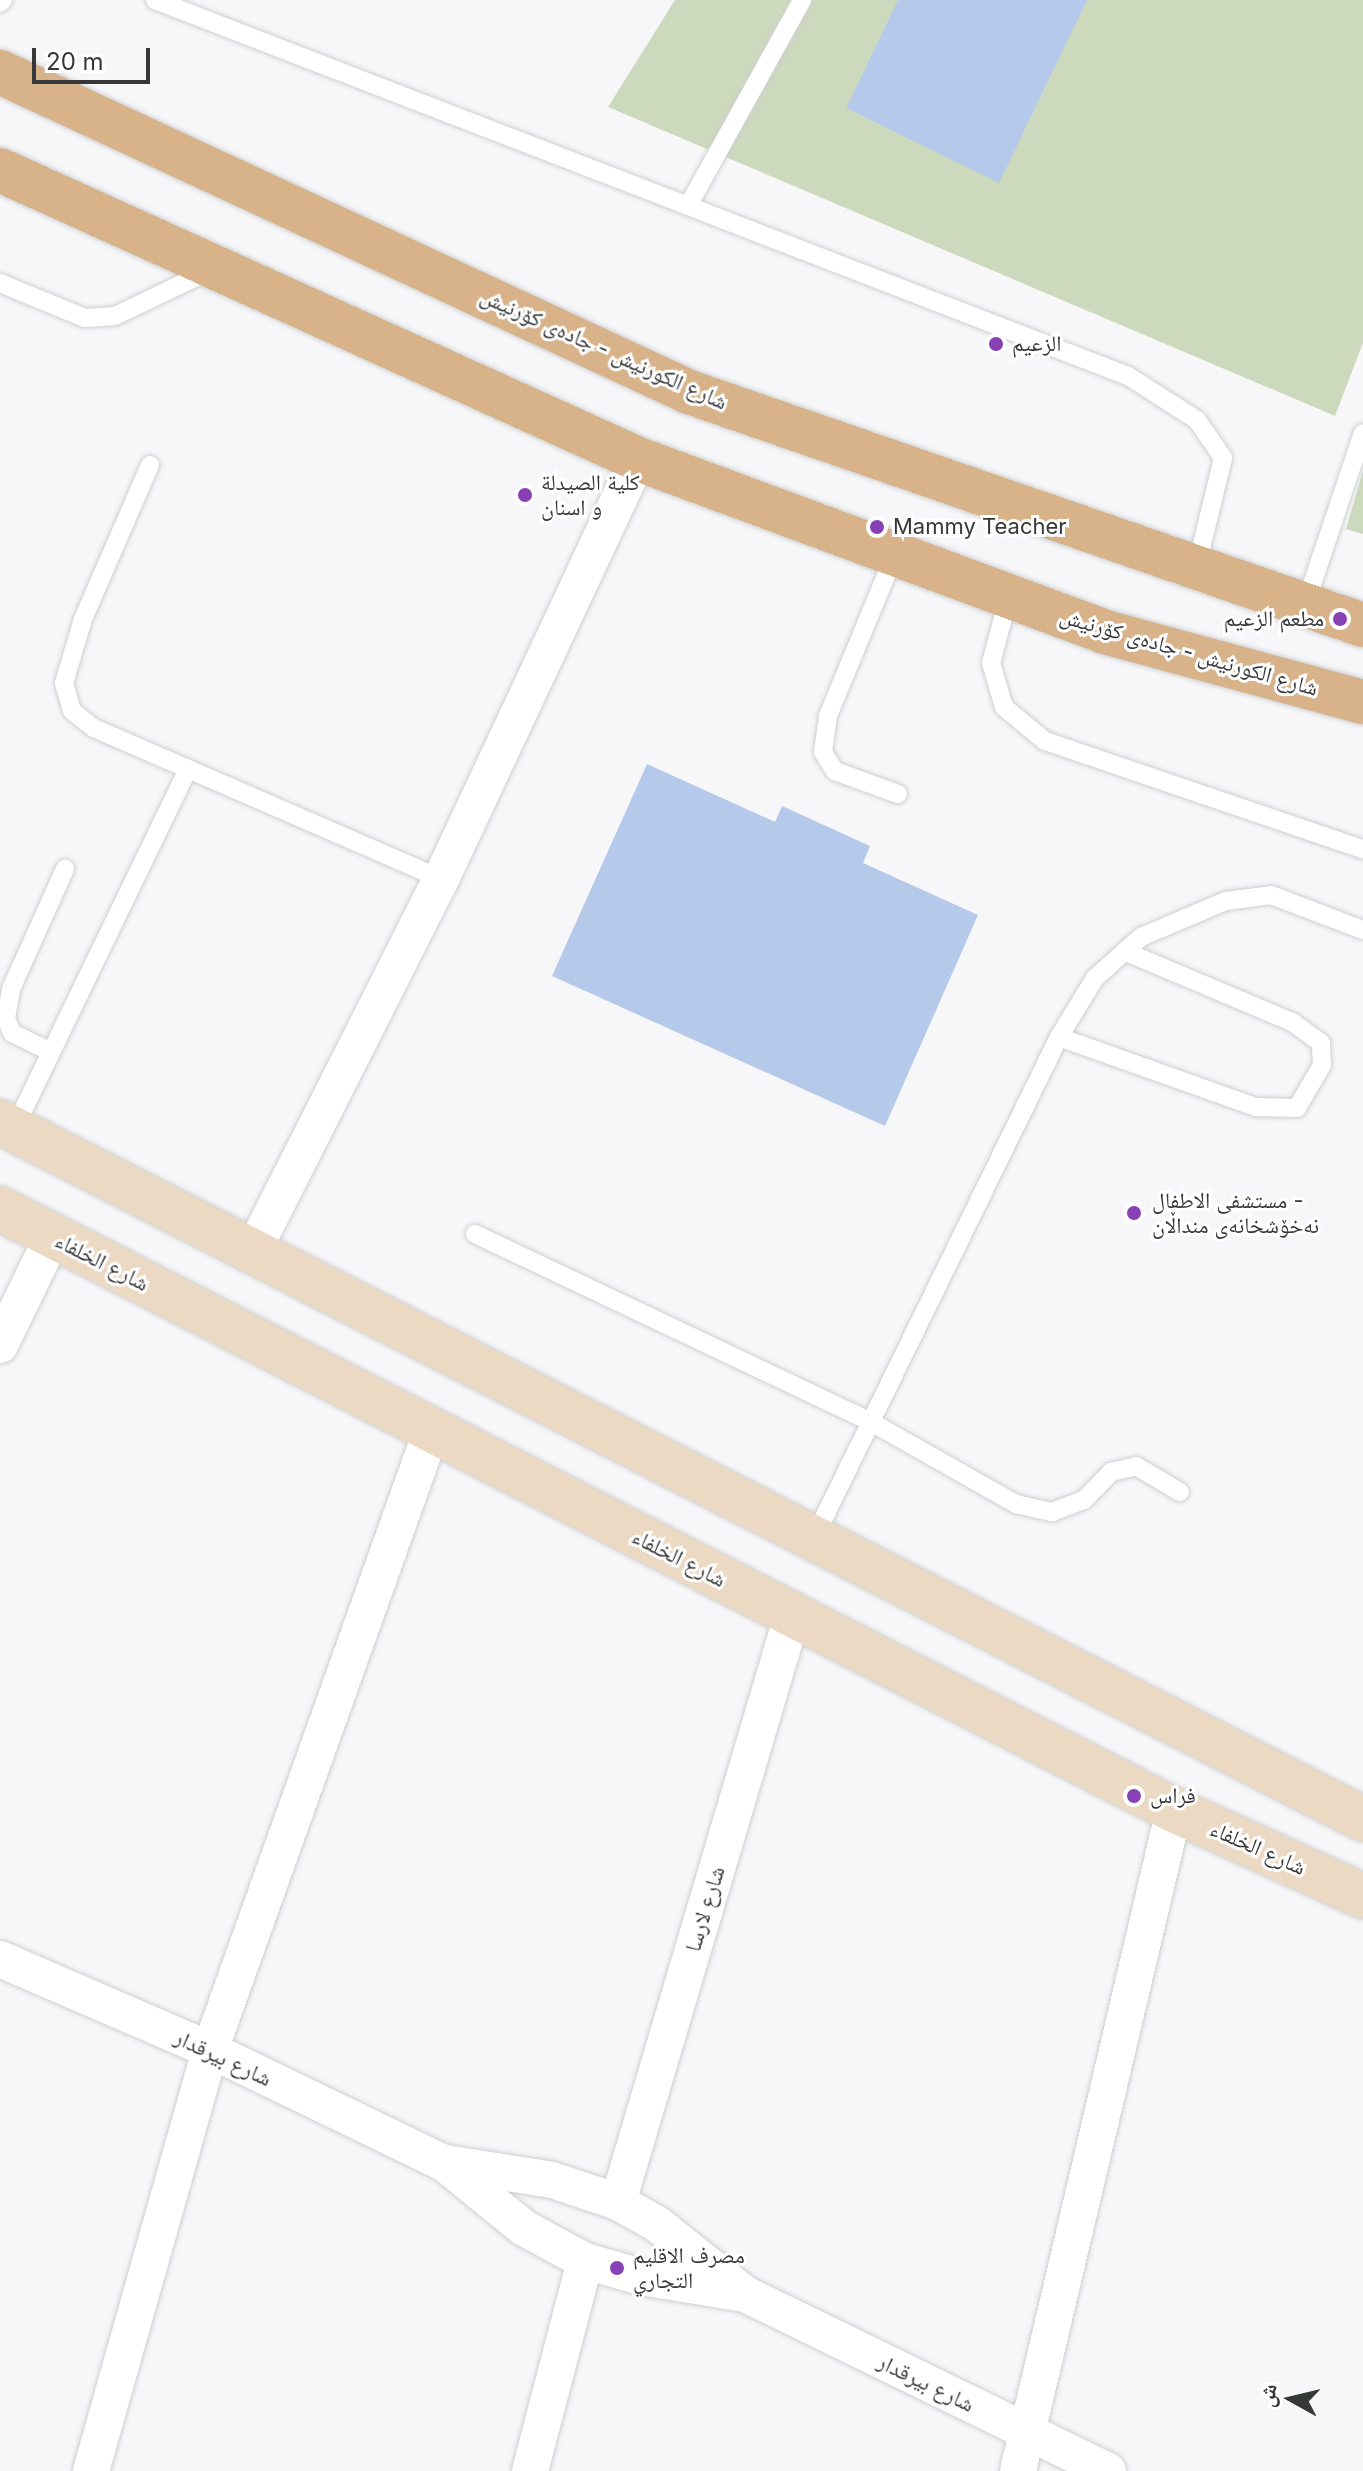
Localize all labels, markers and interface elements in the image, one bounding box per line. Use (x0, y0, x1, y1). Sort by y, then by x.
scale bar (36, 32, 154, 82)
text: 20 m (46, 47, 104, 76)
street label: شارع الكورنيش - جادەی کۆرنیش (477, 283, 731, 415)
place label: الزعيم (1012, 331, 1061, 357)
marker: الزعيم (987, 335, 1005, 353)
place label: كلية الصيدلة و اسنان (541, 469, 640, 520)
marker: كلية الصيدلة و اسنان (516, 486, 534, 504)
place label: Mammy Teacher (893, 514, 1067, 540)
marker: Mammy Teacher (868, 518, 886, 536)
street label: شارع الكورنيش - جادەی کۆرنیش (1057, 602, 1321, 702)
place label: مطعم الزعيم (1224, 606, 1324, 632)
marker: مطعم الزعيم (1331, 610, 1349, 628)
place label: مستشفى الاطفال - نەخۆشخانەی منداڵان (1152, 1187, 1319, 1238)
marker: مستشفى الاطفال - نەخۆشخانەی منداڵان (1123, 1202, 1145, 1224)
street label: شارع الخلفاء (51, 1227, 153, 1297)
street label: شارع الخلفاء (628, 1523, 730, 1593)
place label: فراس (1150, 1783, 1196, 1809)
marker: فراس (1125, 1787, 1143, 1805)
street label: شارع الخلفاء (1206, 1815, 1310, 1881)
street label: شارع لارسا (680, 1863, 730, 1955)
street label: شارع بيرقدار (170, 2024, 276, 2092)
place label: مصرف الاقليم التجاري (633, 2242, 745, 2294)
marker: مصرف الاقليم التجاري (608, 2259, 626, 2277)
street label: شارع بيرقدار (873, 2348, 979, 2418)
north arrow (1251, 2359, 1331, 2439)
text: ش (1253, 2382, 1282, 2409)

